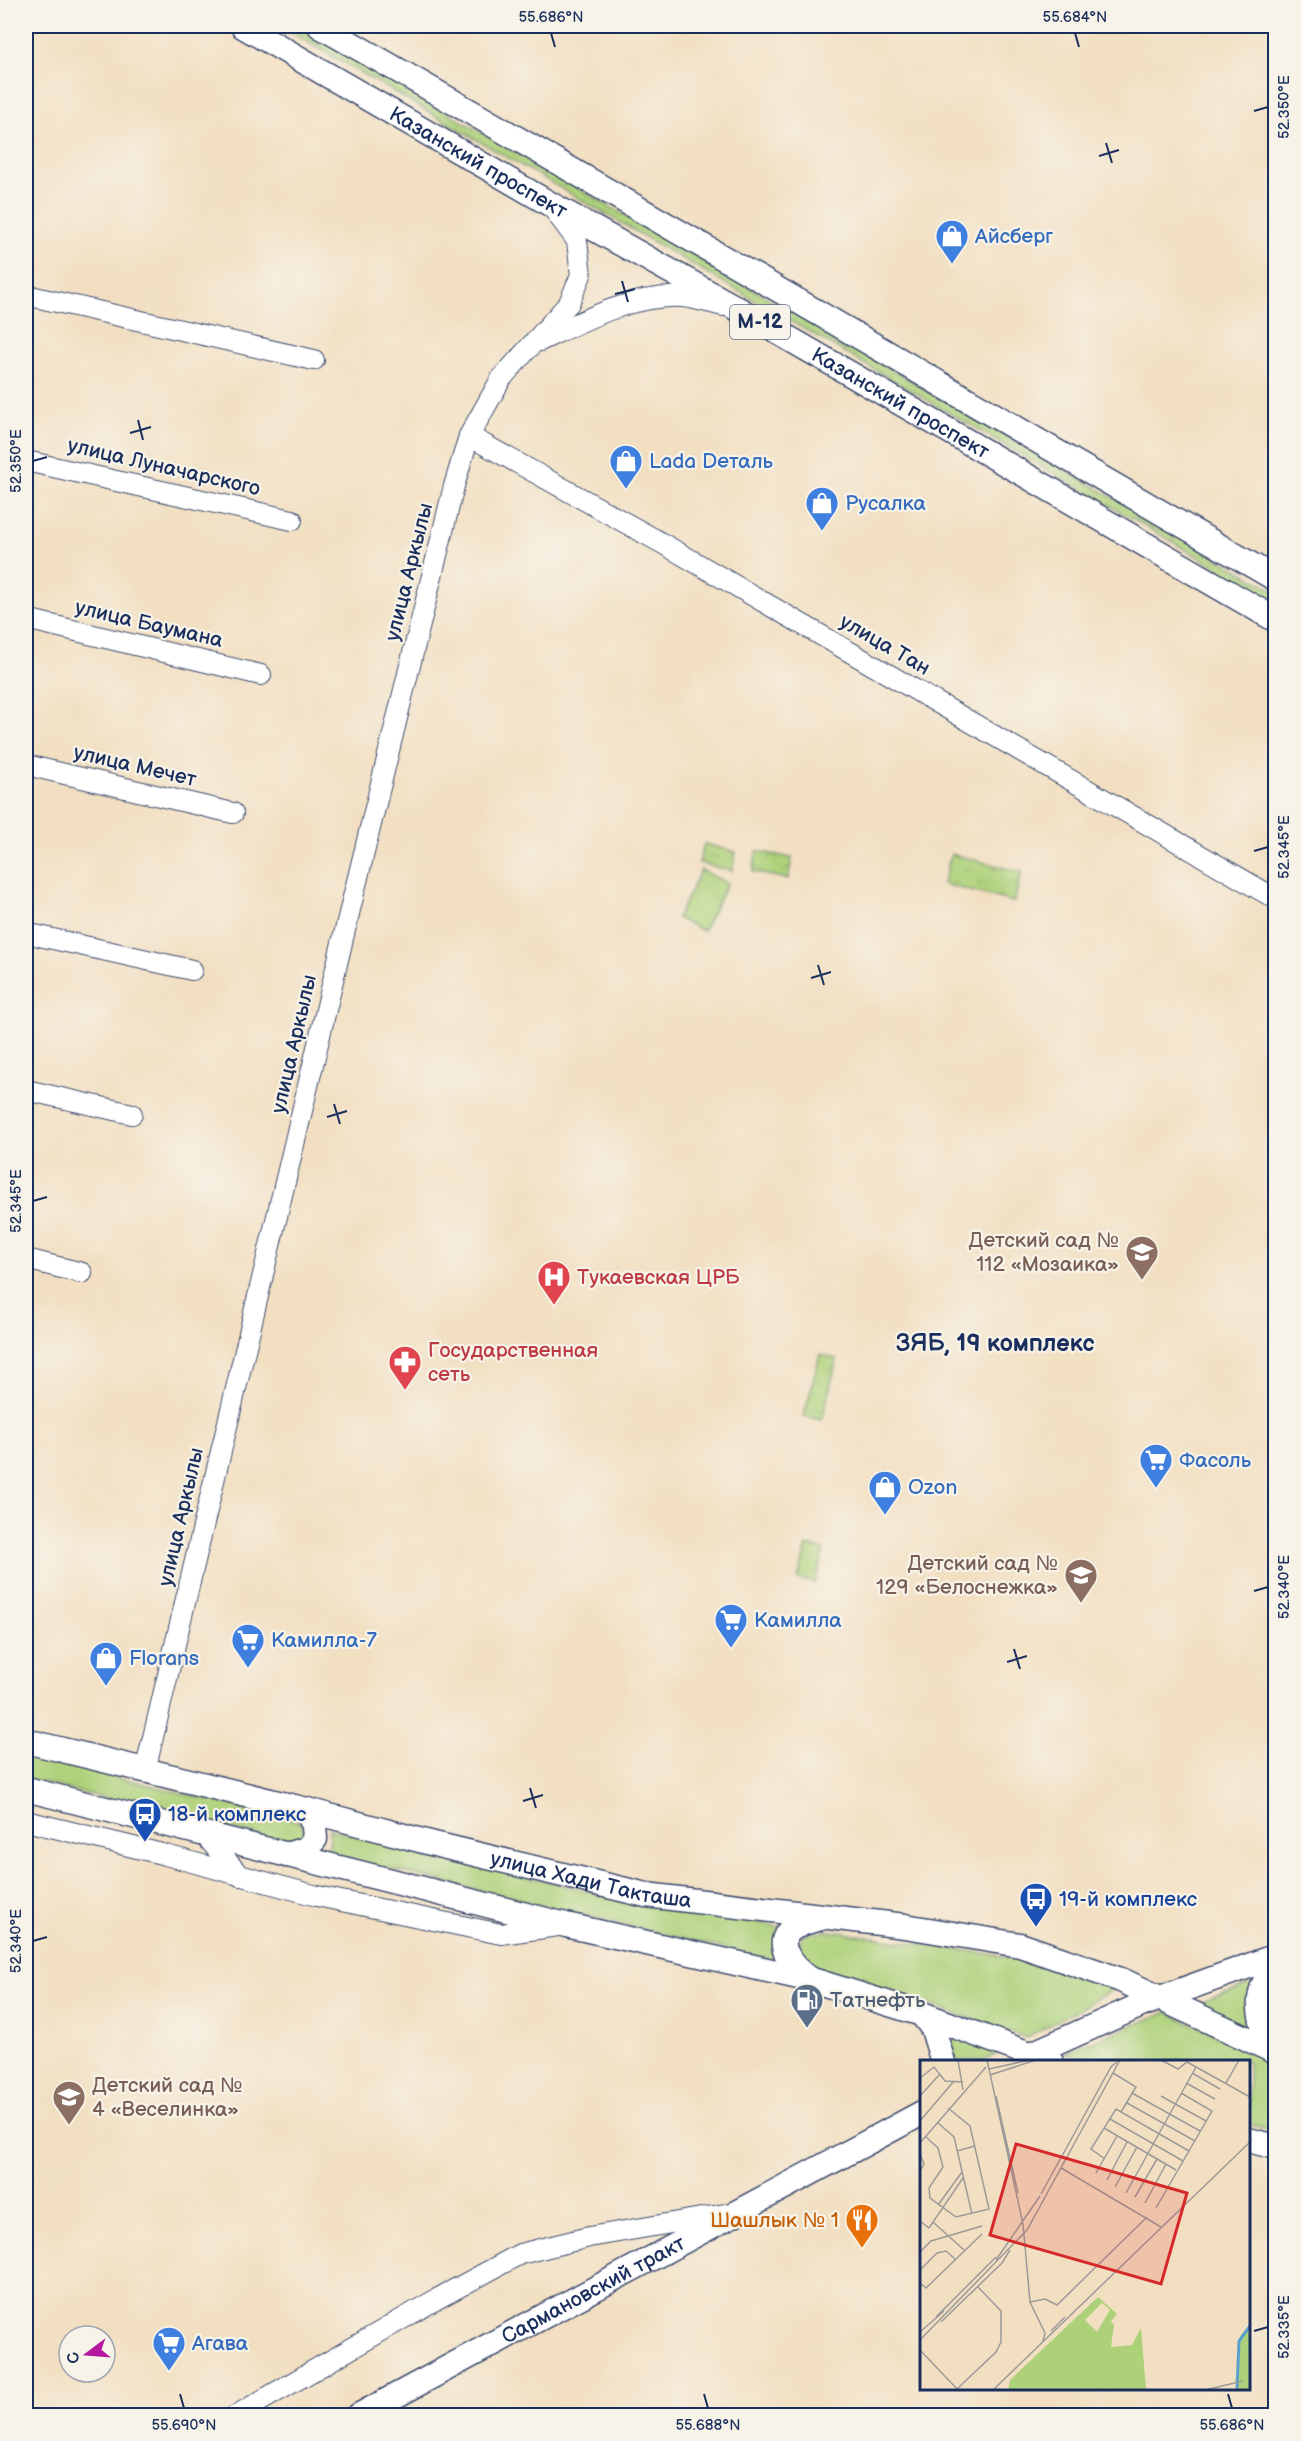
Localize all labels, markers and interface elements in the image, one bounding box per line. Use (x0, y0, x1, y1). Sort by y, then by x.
text: 55.686°N (518, 8, 584, 27)
text: 55.684°N (1043, 8, 1107, 27)
text: 52.350°E (1275, 75, 1294, 139)
street label: Казанский проспект (385, 101, 572, 224)
shop icon: Айсберг (934, 218, 970, 265)
place label: Айсберг (974, 224, 1053, 249)
road number: М-12 (730, 305, 790, 339)
street label: Казанский проспект (807, 342, 994, 464)
text: 52.350°E (7, 429, 26, 493)
street label: улица Луначарского (65, 433, 263, 501)
shop icon: Lada Dеталь (608, 443, 644, 490)
place label: Lada Dеталь (649, 449, 774, 474)
shop icon: Русалка (804, 485, 840, 532)
place label: Русалка (845, 491, 926, 516)
street label: улица Аркылы (380, 500, 438, 644)
street label: улица Баумана (73, 595, 226, 653)
street label: улица Тан (835, 609, 935, 681)
street label: улица Мечет (71, 740, 199, 792)
text: 52.345°E (1275, 815, 1294, 879)
street label: улица Аркылы (266, 972, 322, 1116)
text: 52.345°E (7, 1169, 26, 1233)
place label: Детский сад № 112 «Мозаика» (969, 1228, 1119, 1277)
school or university icon: Детский сад № 112 «Мозаика» (1124, 1234, 1160, 1281)
hospital icon: Тукаевская ЦРБ (536, 1259, 572, 1306)
place label: Тукаевская ЦРБ (577, 1265, 740, 1290)
district label: ЗЯБ, 19 комплекс (895, 1329, 1095, 1358)
place label: Государственная сеть (428, 1338, 598, 1387)
pharmacy icon: Государственная сеть (387, 1344, 423, 1391)
supermarket icon: Фасоль (1138, 1442, 1174, 1489)
street label: улица Аркылы (153, 1445, 209, 1589)
place label: Фасоль (1179, 1448, 1252, 1473)
shop icon: Ozon (867, 1469, 903, 1516)
place label: Ozon (908, 1475, 957, 1500)
place label: Детский сад № 129 «Белоснежка» (876, 1551, 1058, 1600)
text: 52.340°E (1275, 1555, 1294, 1619)
school or university icon: Детский сад № 129 «Белоснежка» (1063, 1557, 1099, 1604)
supermarket icon: Камилла (713, 1602, 749, 1649)
place label: Камилла (754, 1608, 842, 1633)
supermarket icon: Камилла-7 (230, 1622, 266, 1669)
place label: Камилла-7 (271, 1628, 377, 1653)
shop icon: Florans (88, 1640, 124, 1687)
place label: Florans (129, 1646, 199, 1671)
bus stop icon: 18-й комплекс (127, 1796, 163, 1843)
place label: 18-й комплекс (168, 1802, 306, 1827)
street label: улица Хади Такташа (488, 1846, 694, 1913)
bus stop icon: 19-й комплекс (1018, 1881, 1054, 1928)
place label: 19-й комплекс (1059, 1887, 1197, 1912)
text: 52.340°E (7, 1909, 26, 1973)
fuel station icon: Татнефть (789, 1982, 825, 2029)
place label: Татнефть (830, 1988, 926, 2013)
inset map (920, 2060, 1250, 2390)
place label: Детский сад № 4 «Веселинка» (92, 2073, 242, 2122)
school or university icon: Детский сад № 4 «Веселинка» (51, 2079, 87, 2126)
restaurant icon: Шашлык № 1 (844, 2202, 880, 2249)
place label: Шашлык № 1 (710, 2208, 839, 2233)
street label: Сармановский тракт (497, 2230, 689, 2349)
text: 52.335°E (1275, 2295, 1294, 2359)
north arrow (57, 2324, 117, 2384)
supermarket icon: Агава (151, 2325, 187, 2372)
place label: Агава (191, 2331, 249, 2356)
text: С (63, 2350, 85, 2366)
text: 55.690°N (152, 2416, 216, 2435)
text: 55.688°N (676, 2416, 740, 2435)
text: 55.686°N (1199, 2416, 1265, 2435)

